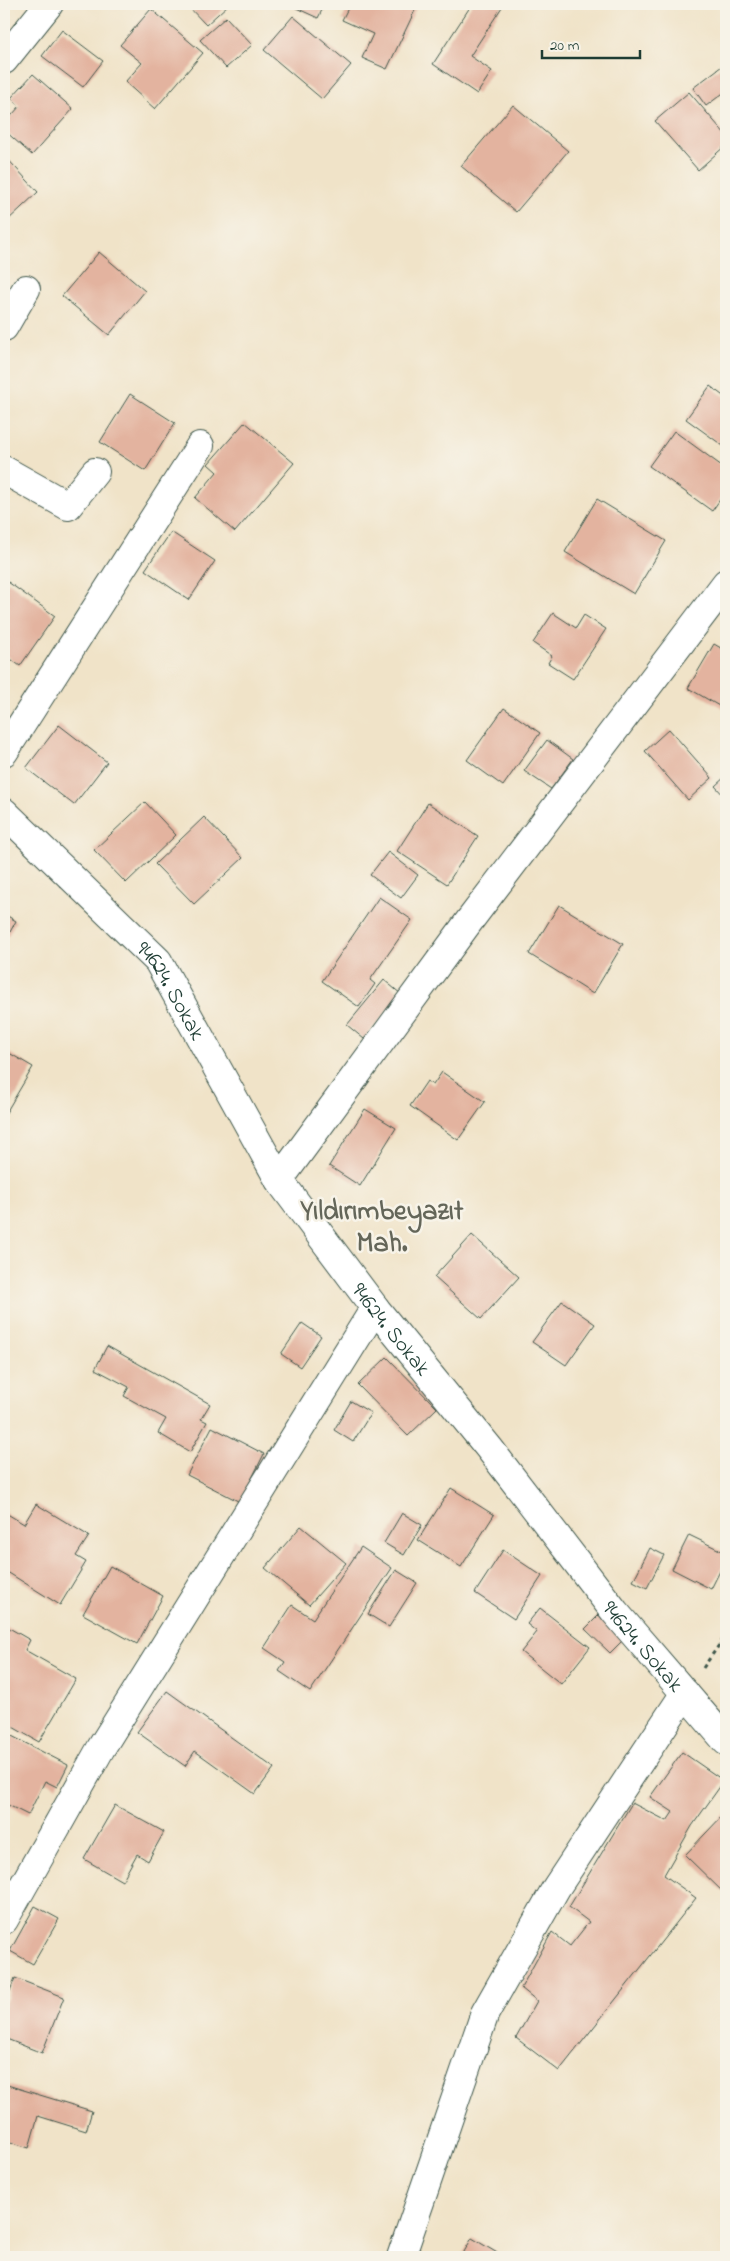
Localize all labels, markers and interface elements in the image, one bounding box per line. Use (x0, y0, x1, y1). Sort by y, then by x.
scale bar (542, 28, 640, 60)
text: 20 m (550, 35, 580, 57)
street label: 94624. Sokak (128, 935, 212, 1047)
district label: Yıldırımbeyazıt Mah. (299, 1192, 464, 1265)
street label: 94624. Sokak (342, 1277, 437, 1384)
street label: 94624. Sokak (593, 1595, 690, 1700)

